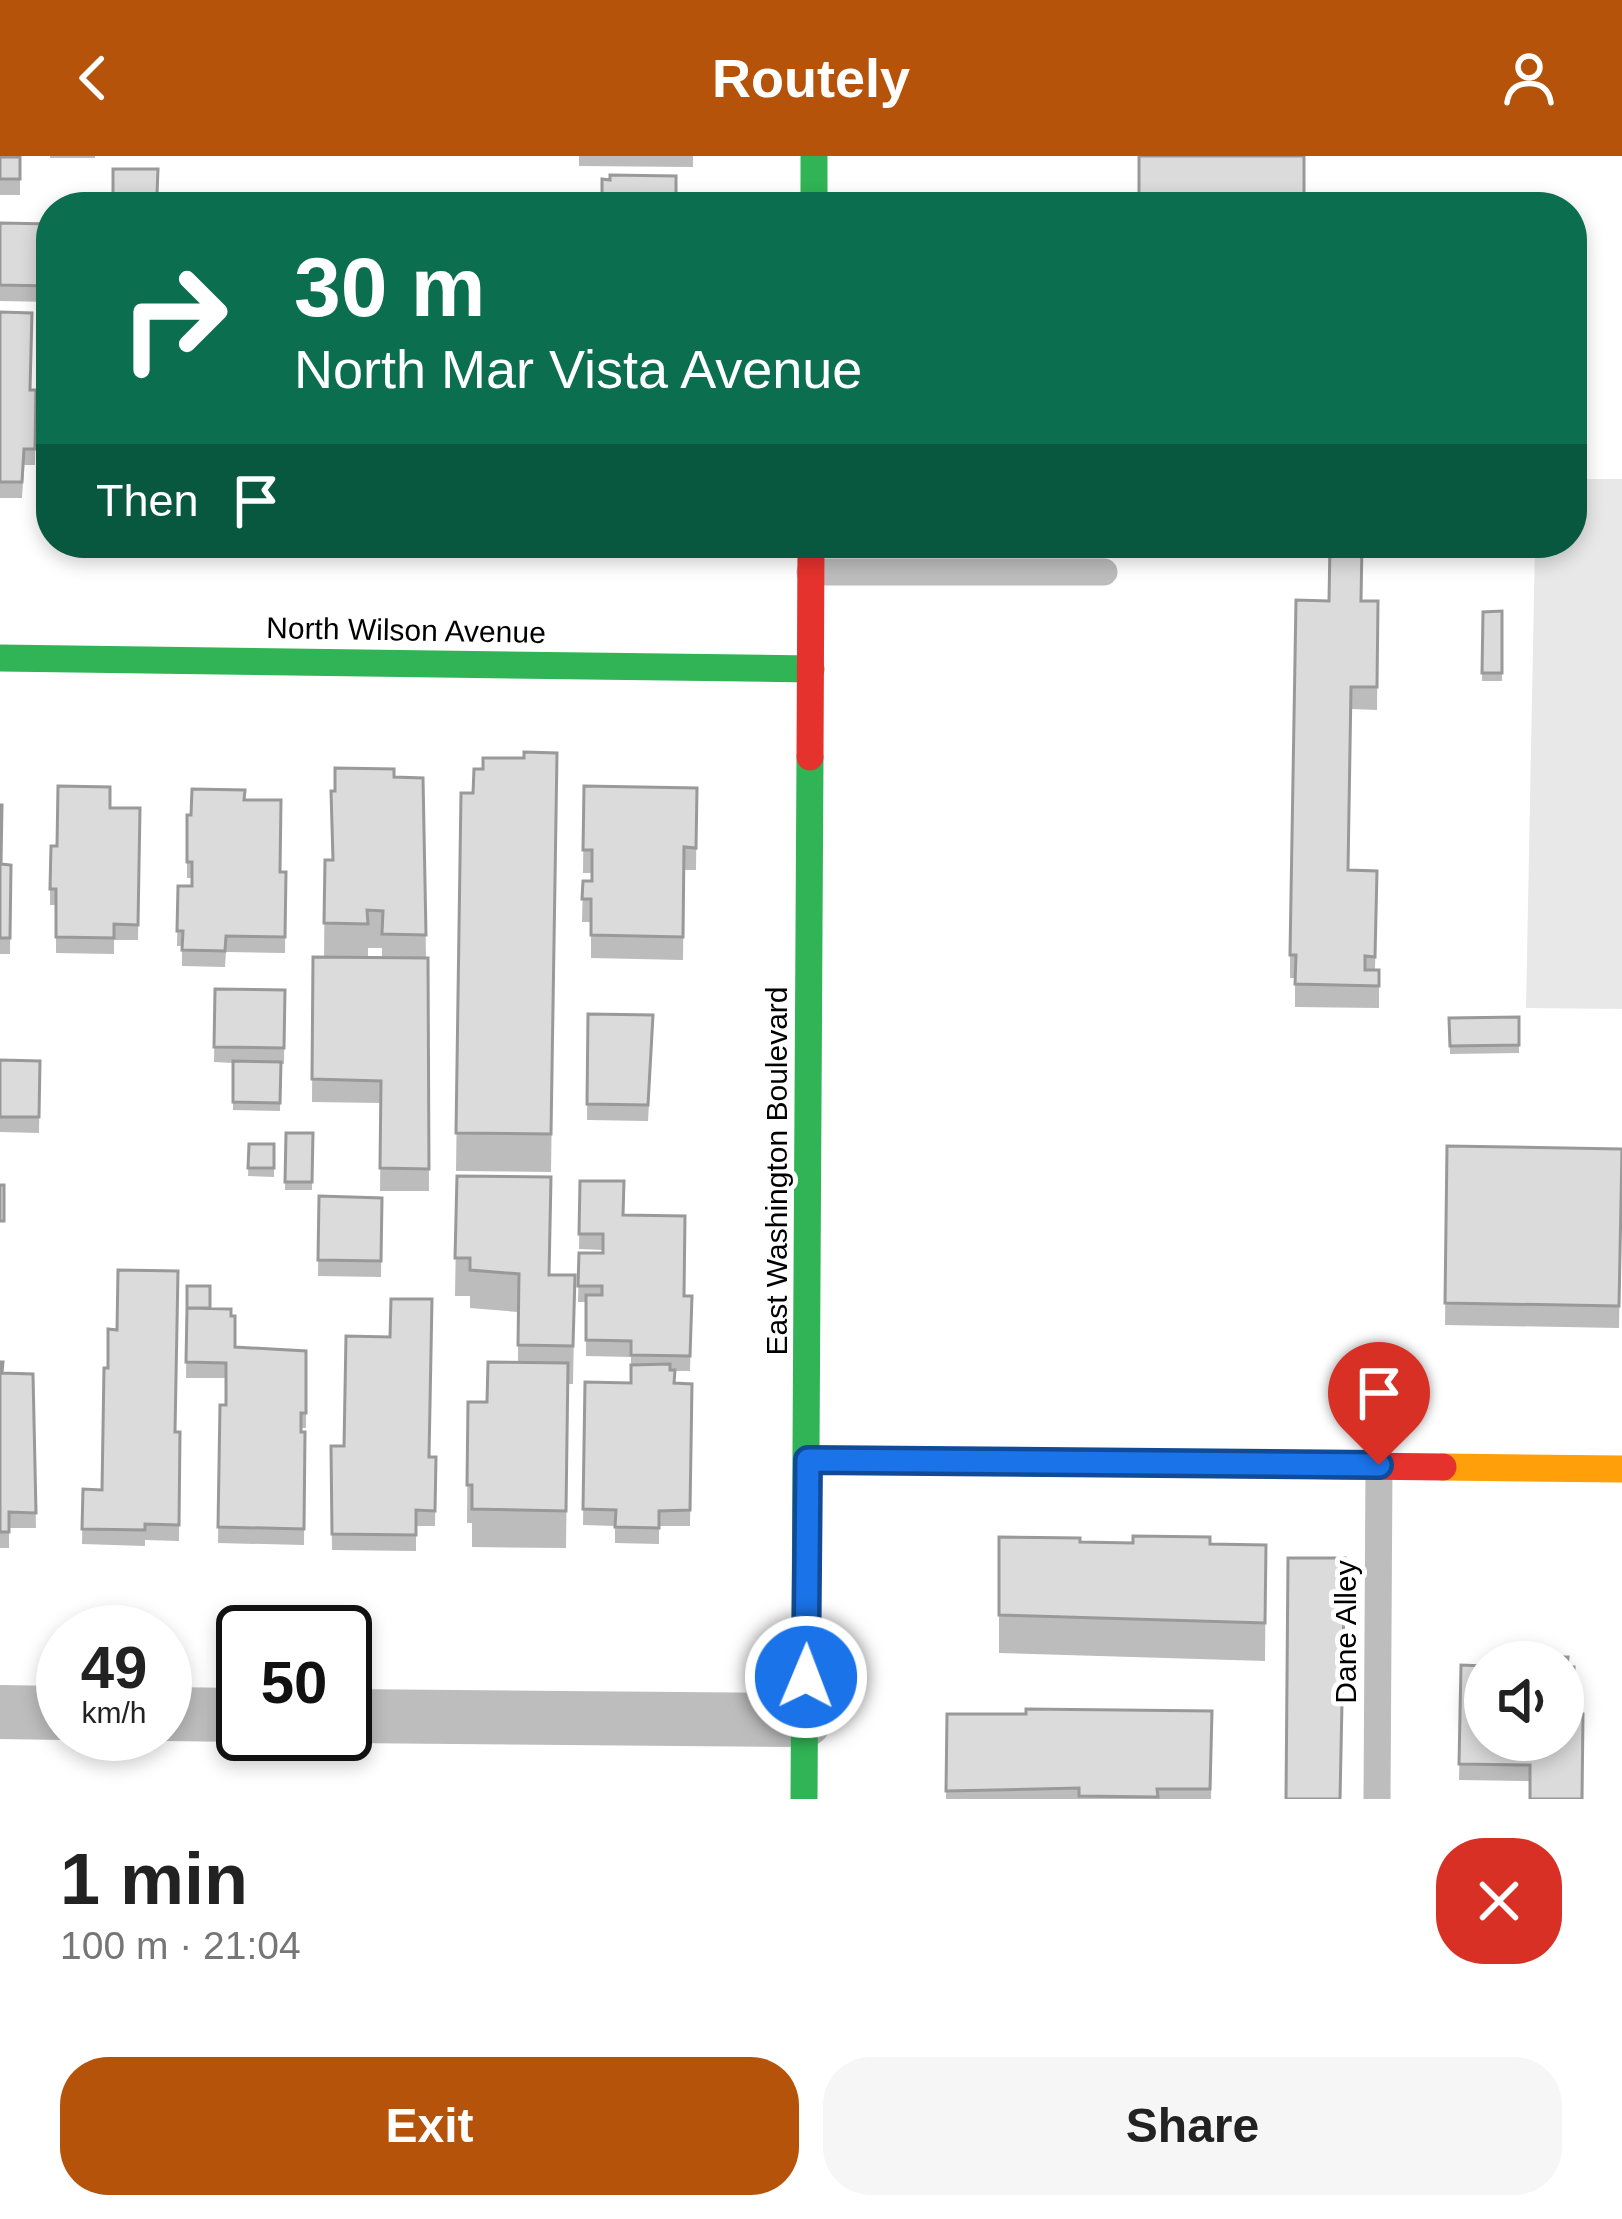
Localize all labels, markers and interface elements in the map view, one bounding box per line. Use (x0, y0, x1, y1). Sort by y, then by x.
icon: back (60, 45, 126, 111)
icon: person (1496, 45, 1562, 111)
text: Routely (712, 48, 910, 108)
icon: right (96, 240, 252, 396)
text: 30 m (294, 240, 485, 334)
text: North Mar Vista Avenue (294, 339, 862, 399)
icon: arrive (223, 468, 289, 534)
text: Then (96, 475, 199, 526)
street label: North Wilson Avenue (266, 611, 546, 649)
street label: East Washington Boulevard (760, 986, 793, 1356)
pin (1328, 1342, 1430, 1465)
icon: arrive (1346, 1360, 1412, 1426)
street label: Dane Alley (1329, 1560, 1362, 1704)
speed limit sign: 50 (216, 1605, 372, 1761)
position arrow (743, 1614, 869, 1740)
text: 49 (81, 1634, 147, 1701)
map controls (1464, 1641, 1584, 1761)
button: sound (1464, 1641, 1584, 1761)
text: km/h (81, 1696, 147, 1729)
button: close (1436, 1838, 1562, 1964)
text: 1 min (60, 1839, 248, 1919)
text: 100 m · 21:04 (60, 1924, 301, 1967)
button: Exit (60, 2057, 799, 2195)
button: Share (823, 2057, 1562, 2195)

